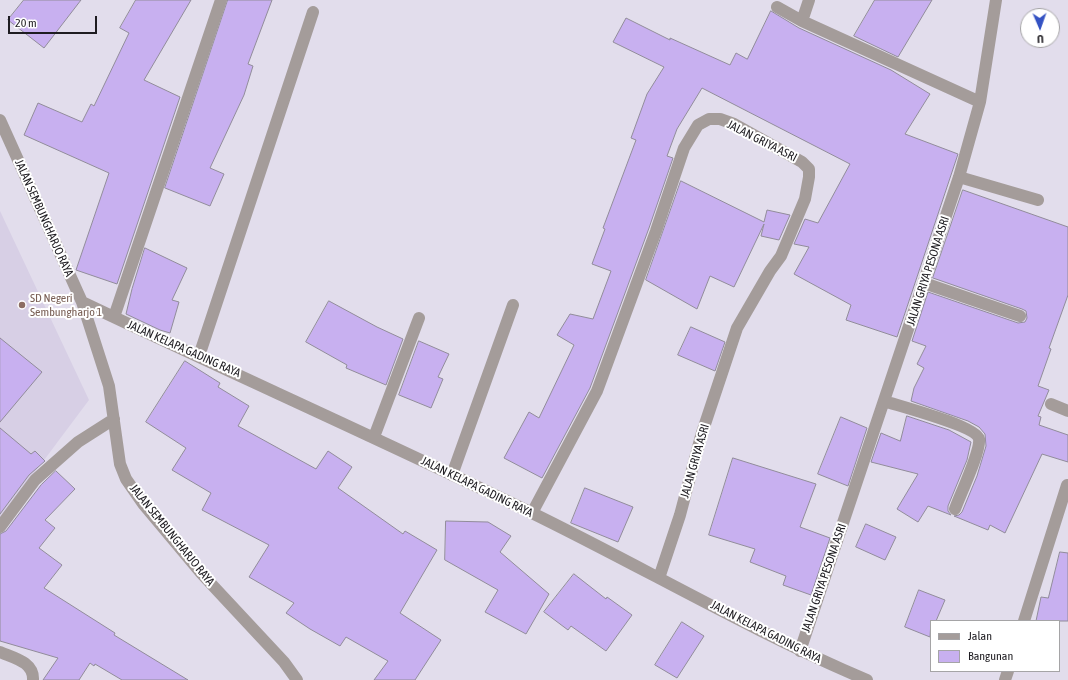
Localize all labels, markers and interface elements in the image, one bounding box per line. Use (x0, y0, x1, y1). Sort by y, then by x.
scale bar (10, 8, 99, 34)
north arrow (1020, 8, 1060, 48)
text: 20 m (15, 16, 37, 30)
text: U (1037, 33, 1044, 45)
street label: JALAN GRIYA ASRI (725, 117, 799, 165)
street label: JALAN SEMBUNGHARJO RAYA (12, 157, 76, 279)
street label: JALAN GRIYA PESONA ASRI (903, 214, 953, 328)
place label: SD Negeri Sembungharjo 1 (30, 291, 102, 319)
marker: SD Negeri Sembungharjo 1 (17, 300, 27, 310)
street label: JALAN KELAPA GADING RAYA (125, 318, 243, 380)
street label: JALAN GRIYA ASRI (678, 422, 712, 500)
street label: JALAN KELAPA GADING RAYA (419, 454, 535, 520)
street label: JALAN SEMBUNGHARJO RAYA (127, 481, 217, 589)
street label: JALAN GRIYA PESONA ASRI (799, 522, 849, 634)
street label: JALAN KELAPA GADING RAYA (708, 598, 824, 666)
legend (930, 620, 1060, 672)
text: Jalan (968, 629, 992, 643)
text: Bangunan (968, 649, 1013, 663)

